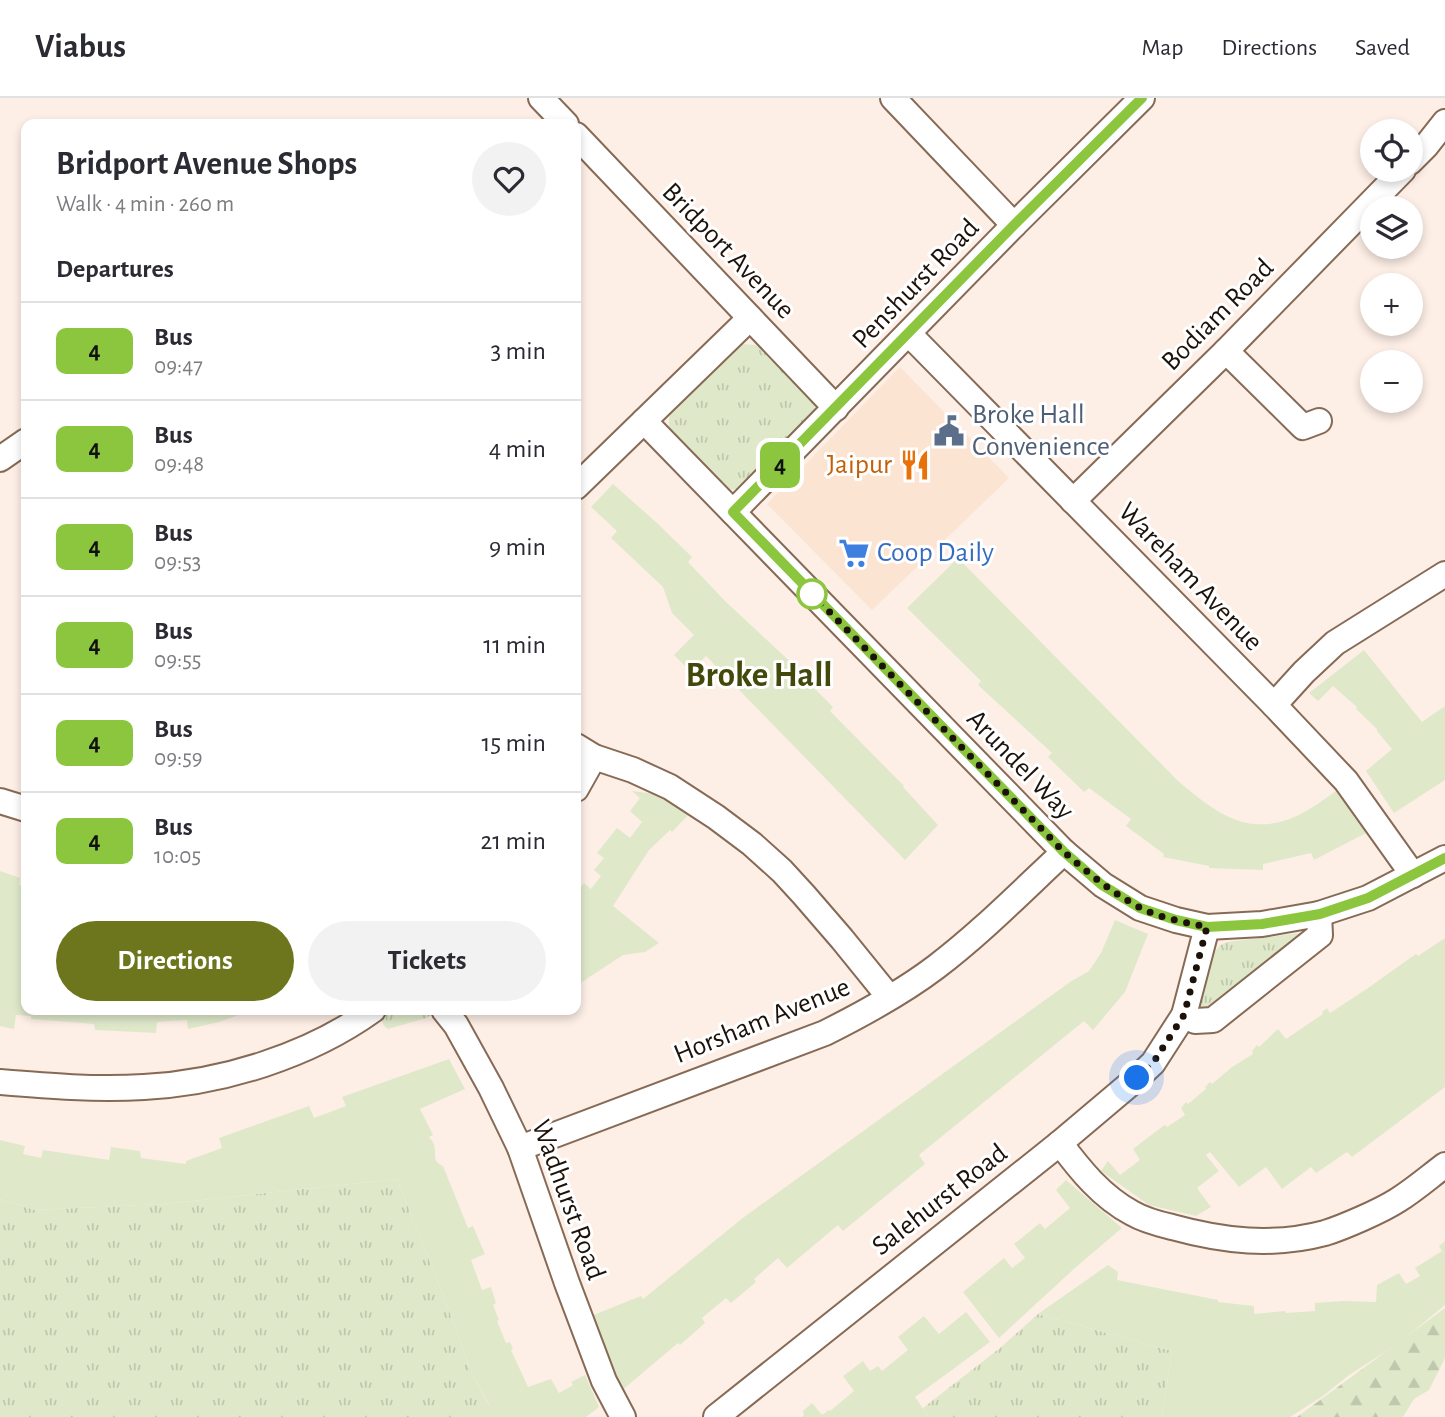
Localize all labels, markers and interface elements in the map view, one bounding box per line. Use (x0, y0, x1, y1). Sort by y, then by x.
text: Viabus (35, 31, 126, 64)
text: Map (1141, 36, 1183, 60)
text: Directions (1221, 36, 1317, 60)
text: Saved (1355, 36, 1410, 60)
map controls (1360, 119, 1423, 413)
button: locate (1360, 119, 1423, 182)
button: heart (472, 142, 546, 216)
text: Bridport Avenue Shops (56, 148, 357, 181)
street label: Bridport Avenue (656, 178, 800, 324)
text: Walk · 4 min · 260 m (56, 193, 234, 216)
button: layers (1360, 196, 1423, 259)
street label: Penshurst Road (847, 214, 985, 354)
street label: Bodiam Road (1157, 254, 1279, 376)
text: Departures (56, 256, 174, 282)
button: + (1360, 273, 1423, 336)
text: Bus (154, 324, 193, 350)
text: 3 min (490, 338, 546, 364)
text: 4 (88, 339, 101, 363)
button: − (1360, 350, 1423, 413)
text: 09:47 (154, 355, 203, 378)
place label: Broke Hall Convenience (972, 401, 1110, 461)
public building icon: Broke Hall Convenience (932, 414, 966, 448)
text: Bus (154, 422, 193, 448)
text: 4 min (489, 436, 546, 462)
text: 4 (88, 437, 101, 461)
line badge: 4 (757, 442, 803, 488)
restaurant icon: Jaipur (898, 448, 932, 482)
place label: Jaipur (827, 451, 892, 479)
text: 09:48 (154, 453, 204, 476)
text: 4 (774, 453, 786, 477)
street label: Wareham Avenue (1113, 498, 1267, 656)
text: Bus (154, 520, 193, 546)
text: 9 min (489, 534, 546, 560)
text: 4 (88, 535, 101, 559)
supermarket icon: Coop Daily (837, 536, 871, 570)
place label: Coop Daily (877, 539, 994, 567)
text: 09:53 (154, 551, 201, 574)
unlabelled marker (797, 579, 827, 609)
text: Bus (154, 618, 193, 644)
text: 11 min (483, 632, 546, 658)
text: 4 (88, 633, 101, 657)
text: 09:55 (154, 649, 201, 672)
district label: Broke Hall (685, 658, 833, 693)
street label: Arundel Way (961, 705, 1079, 825)
text: Bus (154, 716, 193, 742)
text: 15 min (481, 730, 546, 756)
text: 4 (88, 731, 101, 755)
text: 09:59 (154, 747, 203, 770)
text: Bus (154, 814, 193, 840)
text: 21 min (480, 828, 546, 854)
text: 4 (88, 829, 101, 853)
text: 10:05 (154, 845, 201, 868)
button: Directions (56, 921, 294, 1001)
button: Tickets (308, 921, 546, 1001)
street label: Horsham Avenue (670, 973, 854, 1069)
your location (1119, 1060, 1154, 1095)
street label: Wadhurst Road (526, 1116, 610, 1284)
street label: Salehurst Road (867, 1139, 1013, 1261)

